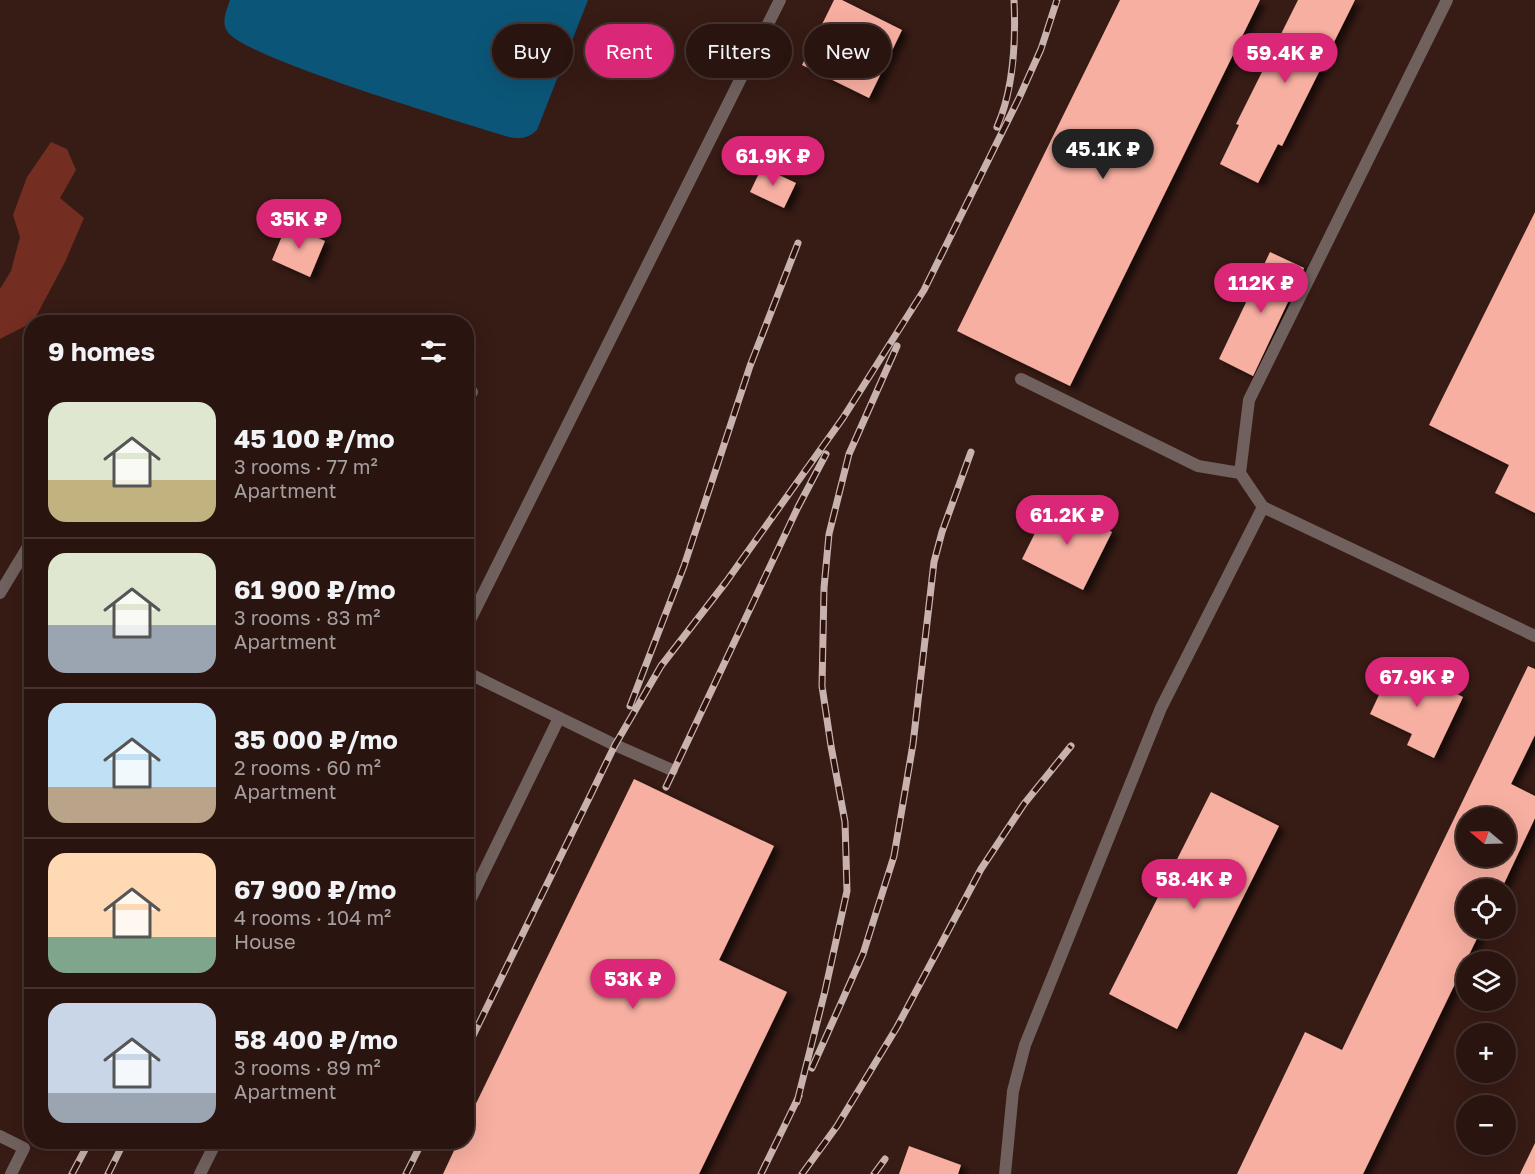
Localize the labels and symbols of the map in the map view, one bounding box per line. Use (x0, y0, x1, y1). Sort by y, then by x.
pin: 59.4K ₽ (1230, 33, 1340, 84)
pin: 45.1K ₽ (1048, 129, 1158, 180)
pin: 61.9K ₽ (718, 136, 828, 187)
pin: 35K ₽ (257, 199, 341, 250)
pin: 112K ₽ (1212, 263, 1310, 314)
pin: 61.2K ₽ (1012, 495, 1122, 546)
pin: 67.9K ₽ (1362, 657, 1472, 708)
north arrow (1456, 807, 1516, 867)
pin: 58.4K ₽ (1139, 859, 1249, 910)
pin: 53K ₽ (591, 959, 675, 1010)

